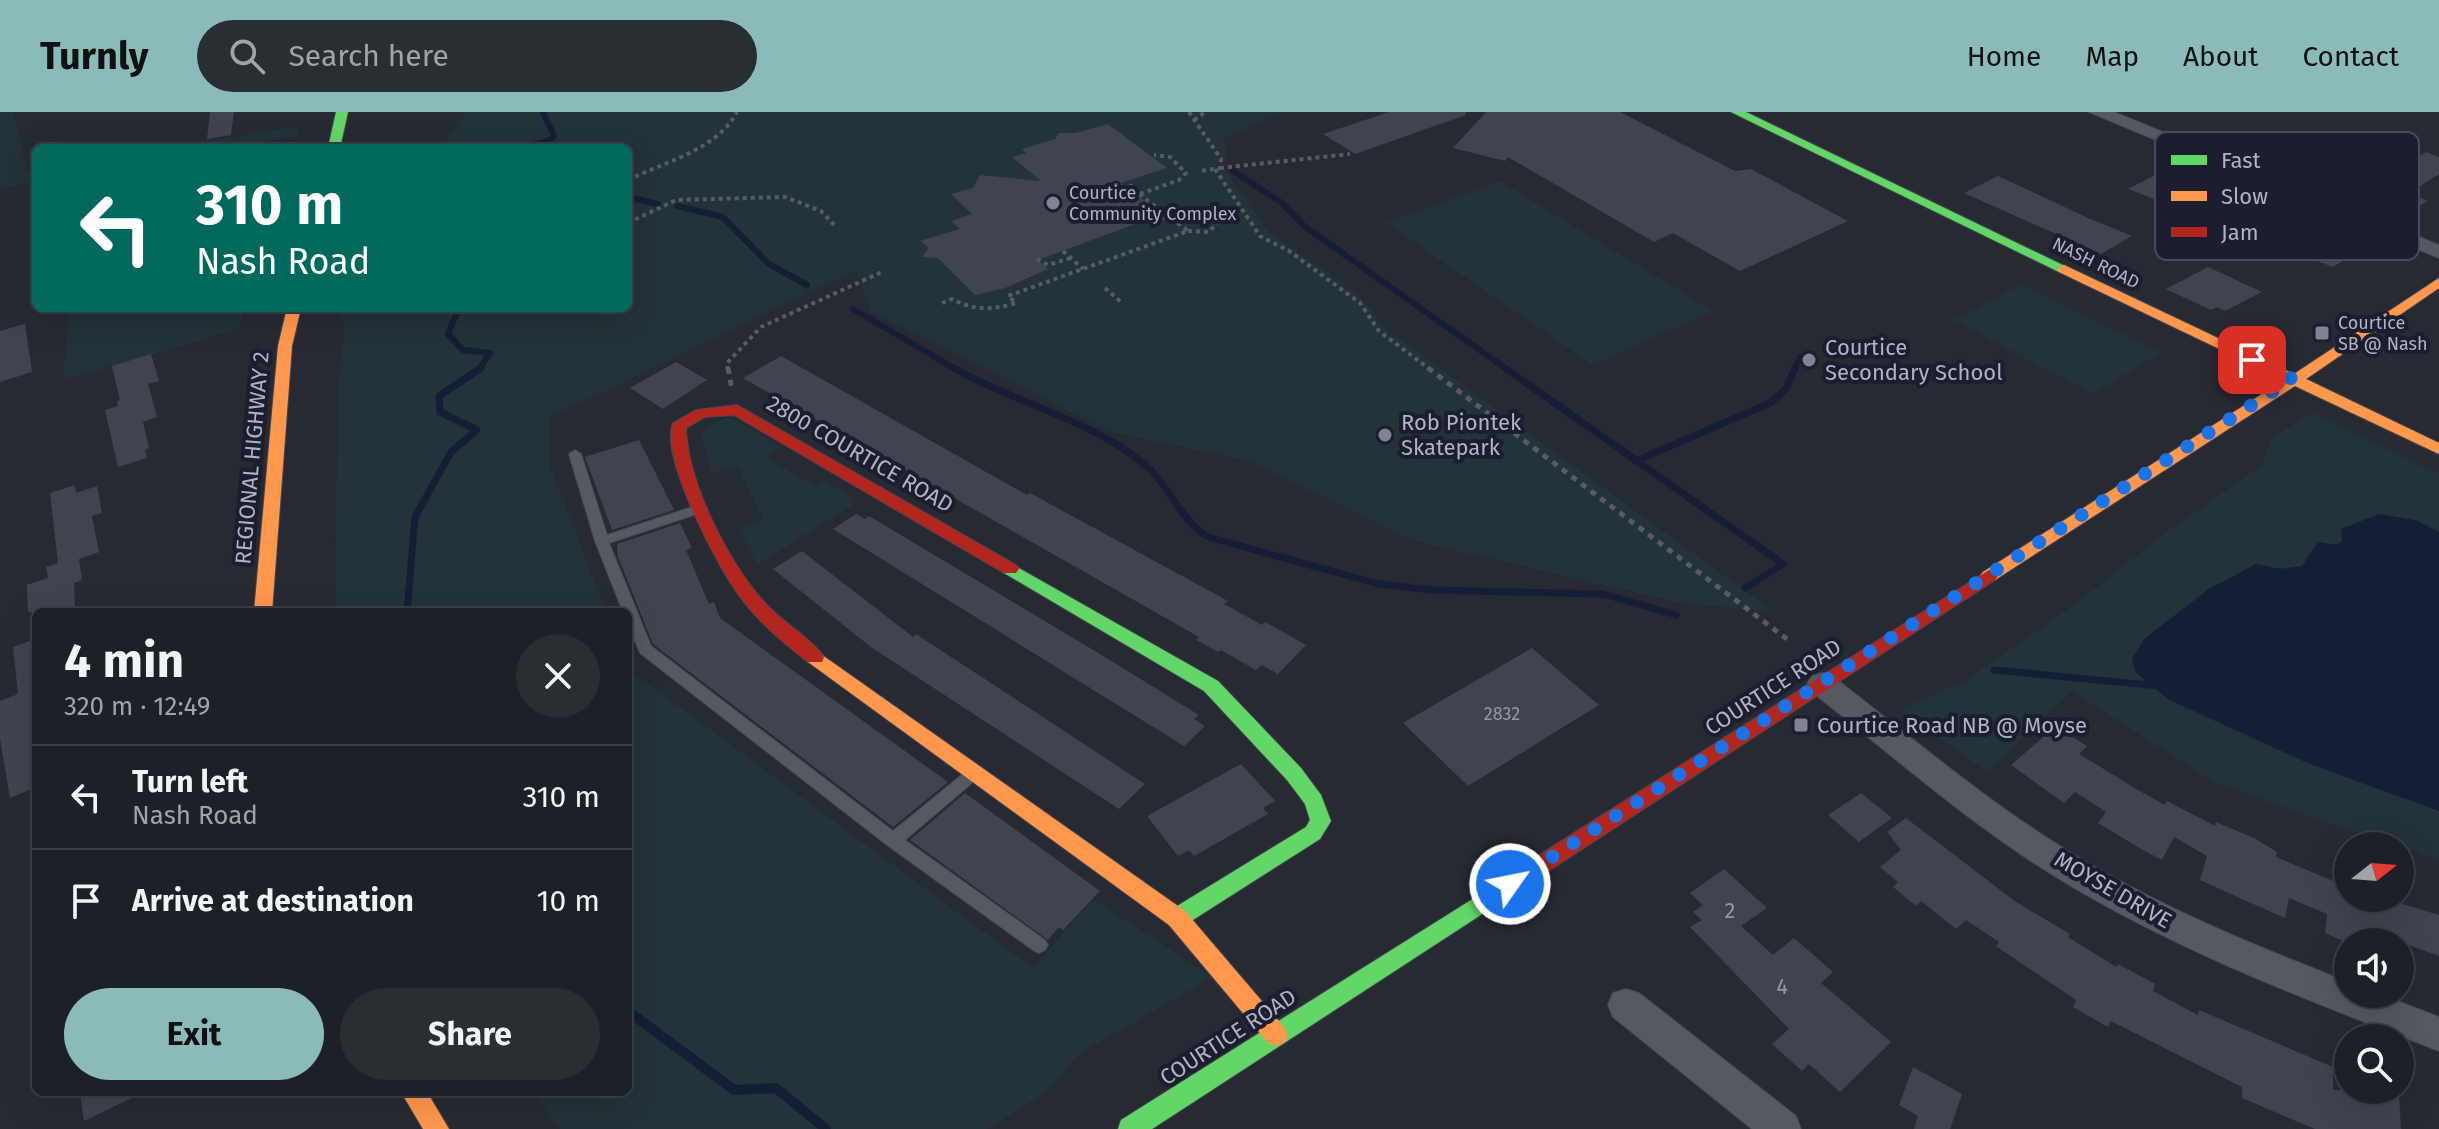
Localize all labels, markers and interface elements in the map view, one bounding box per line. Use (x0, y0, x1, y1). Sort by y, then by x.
search box (197, 20, 757, 92)
text: Turnly (40, 33, 149, 79)
icon: search (225, 34, 269, 78)
text: Search here (289, 38, 449, 74)
text: Home (1967, 40, 2041, 73)
text: Map (2085, 40, 2139, 73)
text: About (2183, 40, 2258, 73)
text: Contact (2302, 40, 2399, 73)
legend (2155, 132, 2419, 260)
text: Fast (2221, 147, 2261, 174)
text: 310 m (196, 172, 343, 239)
icon: left (64, 176, 168, 280)
place label: Courtice Community Complex (1069, 182, 1236, 225)
text: Slow (2221, 183, 2268, 210)
marker: Courtice Community Complex (1044, 194, 1062, 212)
text: Jam (2221, 219, 2259, 246)
street label: NASH ROAD (2049, 232, 2143, 294)
text: Nash Road (196, 240, 370, 284)
place label: Courtice SB @ Nash (2338, 312, 2428, 355)
marker: Courtice SB @ Nash (2313, 324, 2331, 342)
pin (2218, 326, 2286, 394)
place label: Courtice Secondary School (1825, 334, 2003, 386)
icon: arrive (2230, 338, 2274, 382)
street label: REGIONAL HIGHWAY 2 (229, 350, 275, 566)
marker: Courtice Secondary School (1800, 351, 1818, 369)
street label: 2800 COURTICE ROAD (762, 390, 958, 518)
place label: Rob Piontek Skatepark (1401, 409, 1522, 461)
marker: Rob Piontek Skatepark (1376, 426, 1394, 444)
text: 4 min (64, 632, 184, 690)
street label: COURTICE ROAD (1700, 633, 1846, 741)
button: close (516, 634, 600, 718)
text: 320 m · 12:49 (64, 691, 210, 722)
house number: 2832 (1484, 703, 1520, 725)
place label: Courtice Road NB @ Moyse (1817, 712, 2087, 739)
marker: Courtice Road NB @ Moyse (1792, 716, 1810, 734)
text: Turn left (132, 764, 248, 800)
icon: left (64, 775, 108, 819)
text: 310 m (522, 779, 600, 815)
text: Nash Road (132, 800, 258, 831)
north arrow (2334, 832, 2414, 912)
map controls (2334, 832, 2414, 1104)
position arrow (1468, 842, 1552, 926)
street label: MOYSE DRIVE (2050, 846, 2176, 934)
icon: arrive (64, 879, 108, 923)
text: Arrive at destination (132, 883, 414, 919)
text: 10 m (537, 883, 600, 919)
house number: 2 (1725, 897, 1735, 924)
button: sound (2334, 928, 2414, 1008)
house number: 4 (1776, 973, 1788, 1000)
street label: COURTICE ROAD (1155, 983, 1301, 1091)
button: Exit (64, 988, 324, 1080)
button: Share (340, 988, 600, 1080)
button: search (2334, 1024, 2414, 1104)

